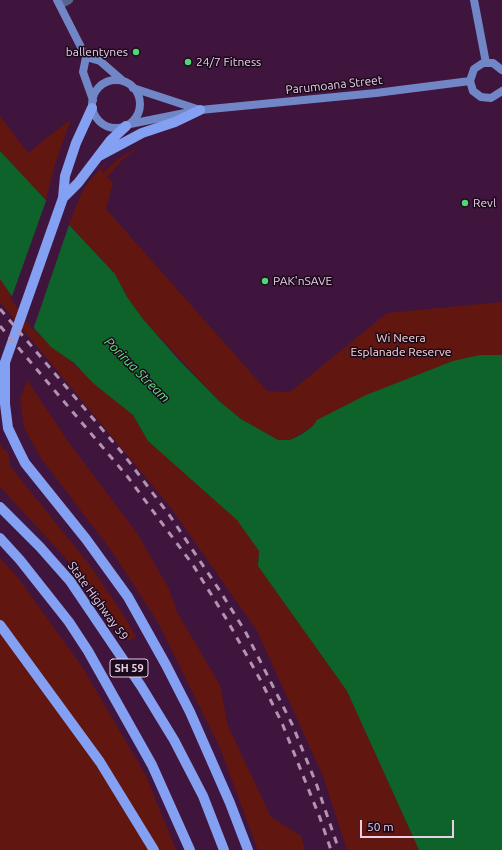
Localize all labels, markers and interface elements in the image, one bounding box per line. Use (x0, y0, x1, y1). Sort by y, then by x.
place label: ballentynes (66, 45, 128, 59)
marker: ballentynes (131, 47, 141, 57)
place label: 24/7 Fitness (196, 55, 261, 69)
marker: 24/7 Fitness (183, 57, 193, 67)
street label: Parumoana Street (285, 73, 383, 97)
place label: Revl (473, 196, 496, 210)
marker: Revl (460, 198, 470, 208)
place label: PAK'nSAVE (273, 274, 332, 288)
marker: PAK'nSAVE (260, 276, 270, 286)
park label: Wi Neera Esplanade Reserve (351, 331, 451, 359)
water label: Porirua Stream (101, 334, 173, 406)
street label: State Highway 59 (65, 559, 131, 643)
road number: SH 59 (110, 659, 148, 677)
scale bar (362, 812, 456, 838)
text: 50 m (367, 820, 394, 833)

